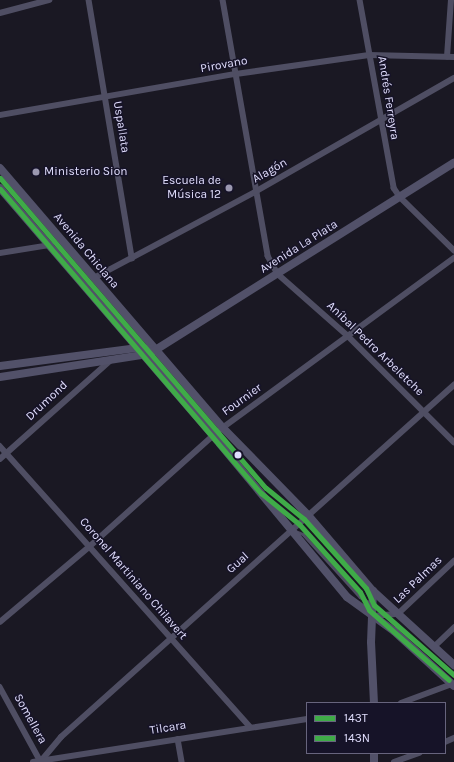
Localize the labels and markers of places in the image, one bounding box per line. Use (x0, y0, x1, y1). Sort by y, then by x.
place label: Ministerio Sion (44, 165, 127, 179)
marker: Ministerio Sion (31, 167, 41, 177)
place label: Escuela de Música 12 (162, 174, 221, 202)
marker: Escuela de Música 12 (224, 183, 234, 193)
unlabelled marker (233, 450, 243, 460)

